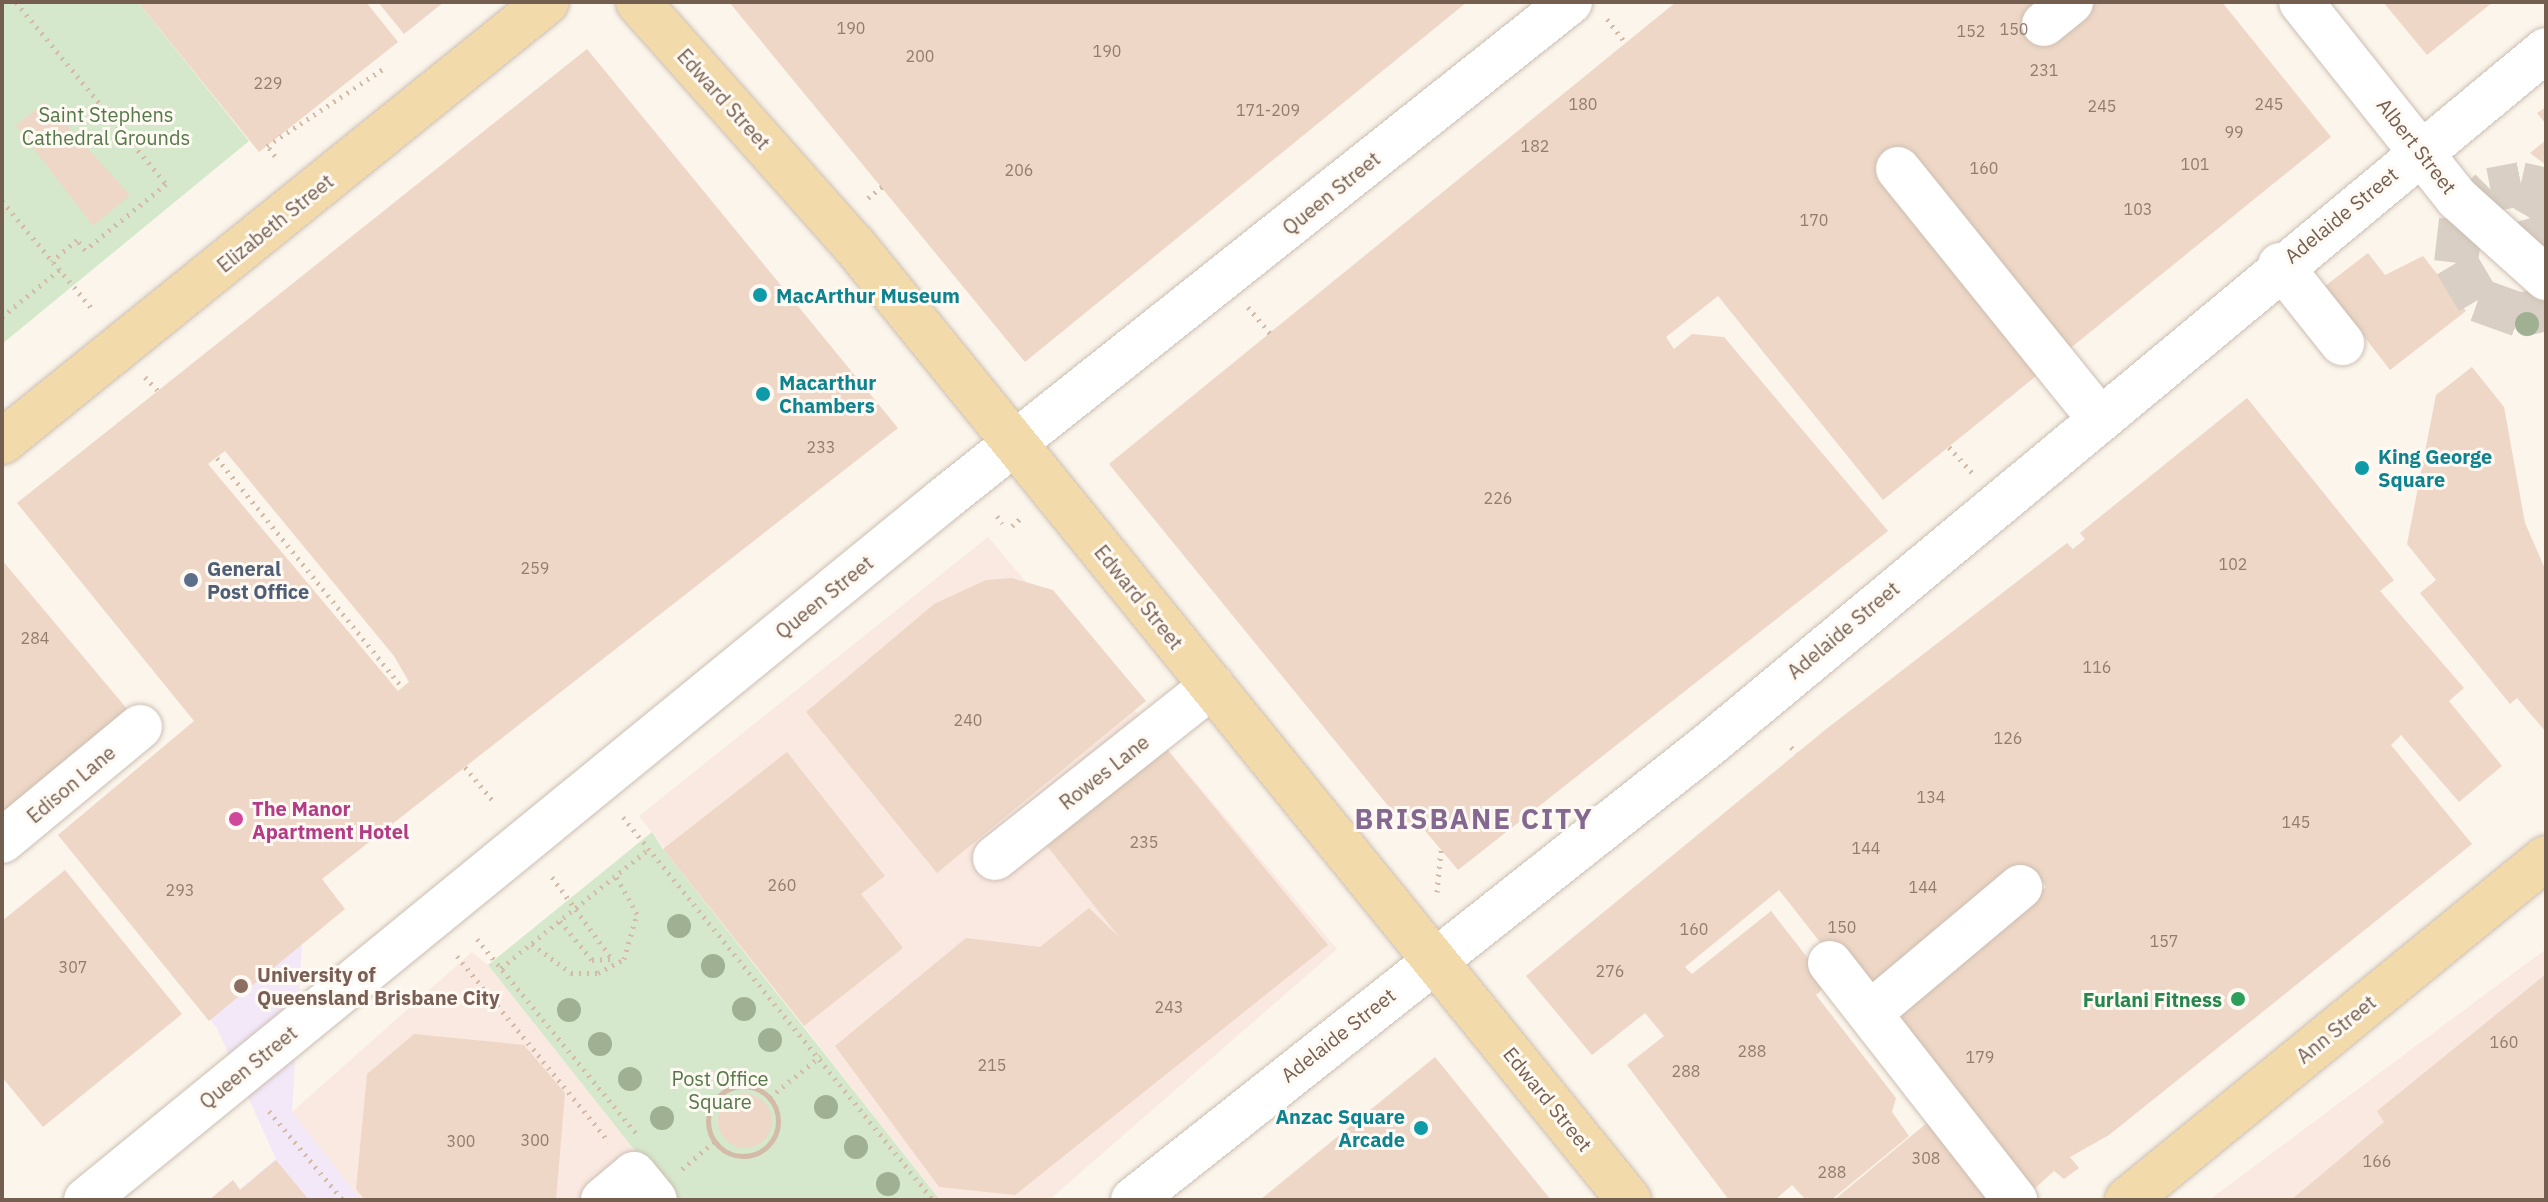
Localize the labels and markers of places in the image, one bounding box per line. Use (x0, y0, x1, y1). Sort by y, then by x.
place label: MacArthur Museum (776, 283, 960, 307)
marker: MacArthur Museum (751, 286, 769, 304)
place label: Macarthur Chambers (779, 370, 876, 417)
marker: Macarthur Chambers (754, 385, 772, 403)
place label: King George Square (2378, 444, 2492, 491)
marker: King George Square (2353, 459, 2371, 477)
place label: General Post Office (207, 556, 309, 603)
marker: General Post Office (182, 571, 200, 589)
place label: The Manor Apartment Hotel (252, 796, 409, 843)
marker: The Manor Apartment Hotel (227, 810, 245, 828)
place label: University of Queensland Brisbane City (257, 962, 500, 1009)
marker: University of Queensland Brisbane City (232, 977, 250, 995)
place label: Furlani Fitness (2083, 987, 2222, 1011)
marker: Furlani Fitness (2229, 990, 2247, 1008)
place label: Anzac Square Arcade (1275, 1104, 1405, 1151)
marker: Anzac Square Arcade (1412, 1119, 1430, 1137)

